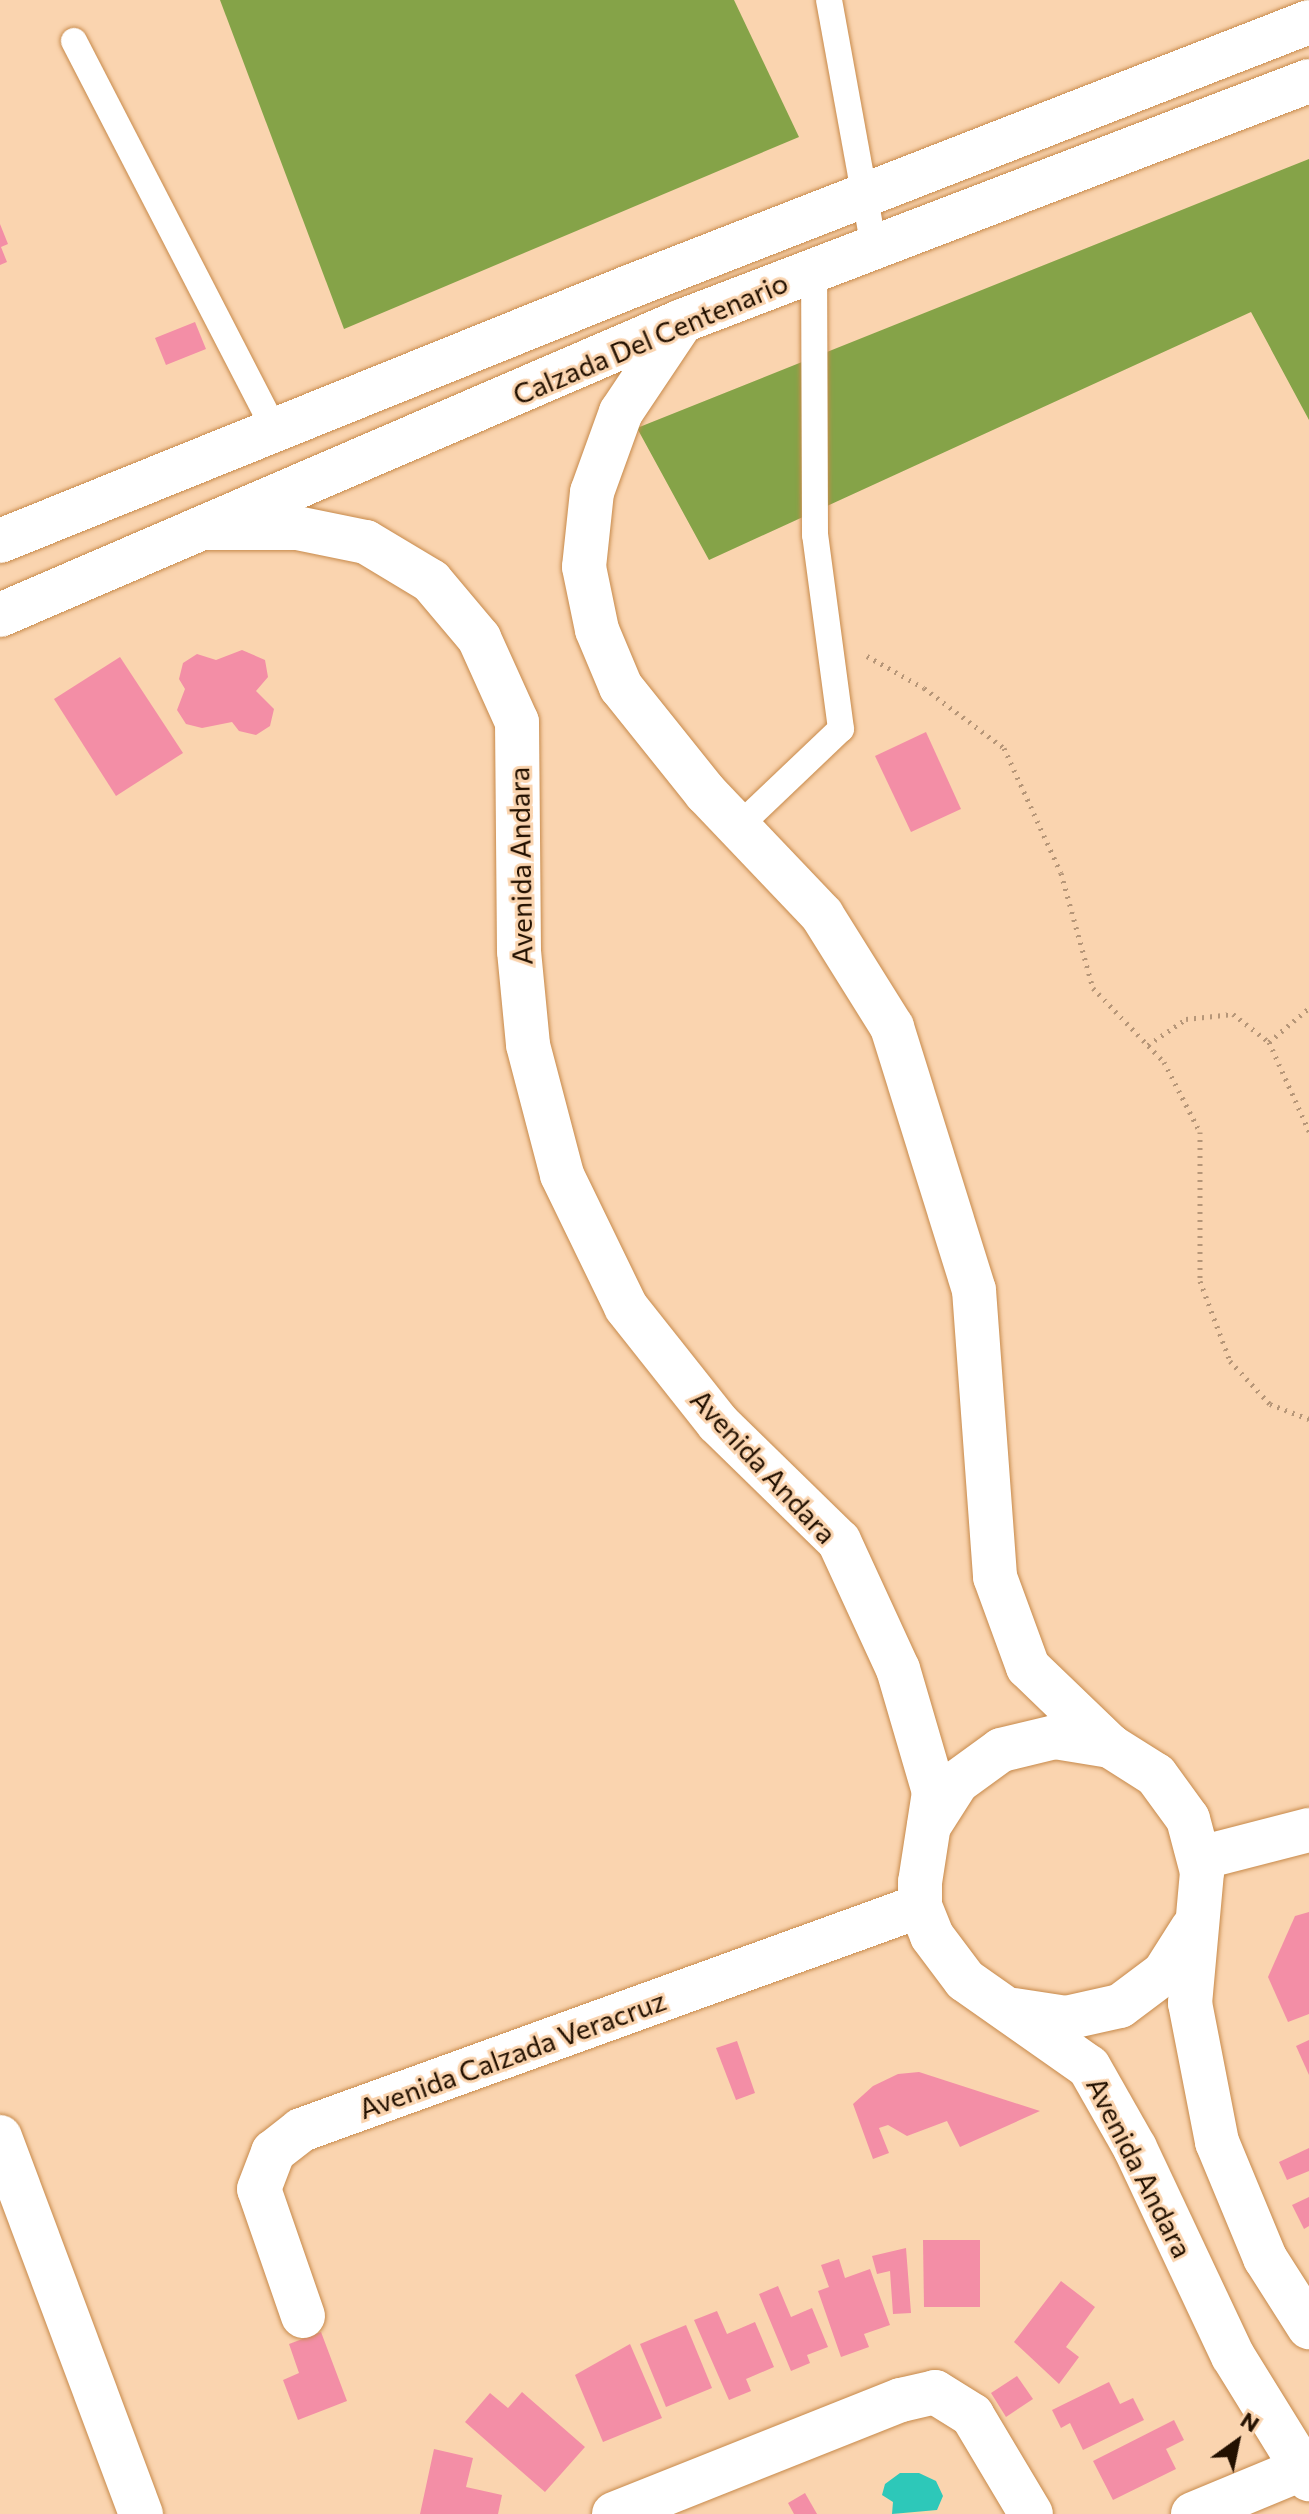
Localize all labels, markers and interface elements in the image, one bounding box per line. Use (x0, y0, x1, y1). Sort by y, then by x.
street label: Calzada Del Centenario (507, 265, 793, 411)
street label: Avenida Andara (501, 767, 539, 965)
street label: Avenida Andara (684, 1382, 844, 1550)
street label: Avenida Calzada Veracruz (354, 1983, 670, 2125)
street label: Avenida Andara (1080, 2071, 1200, 2263)
north arrow (1197, 2402, 1277, 2482)
text: N (1236, 2406, 1265, 2437)

